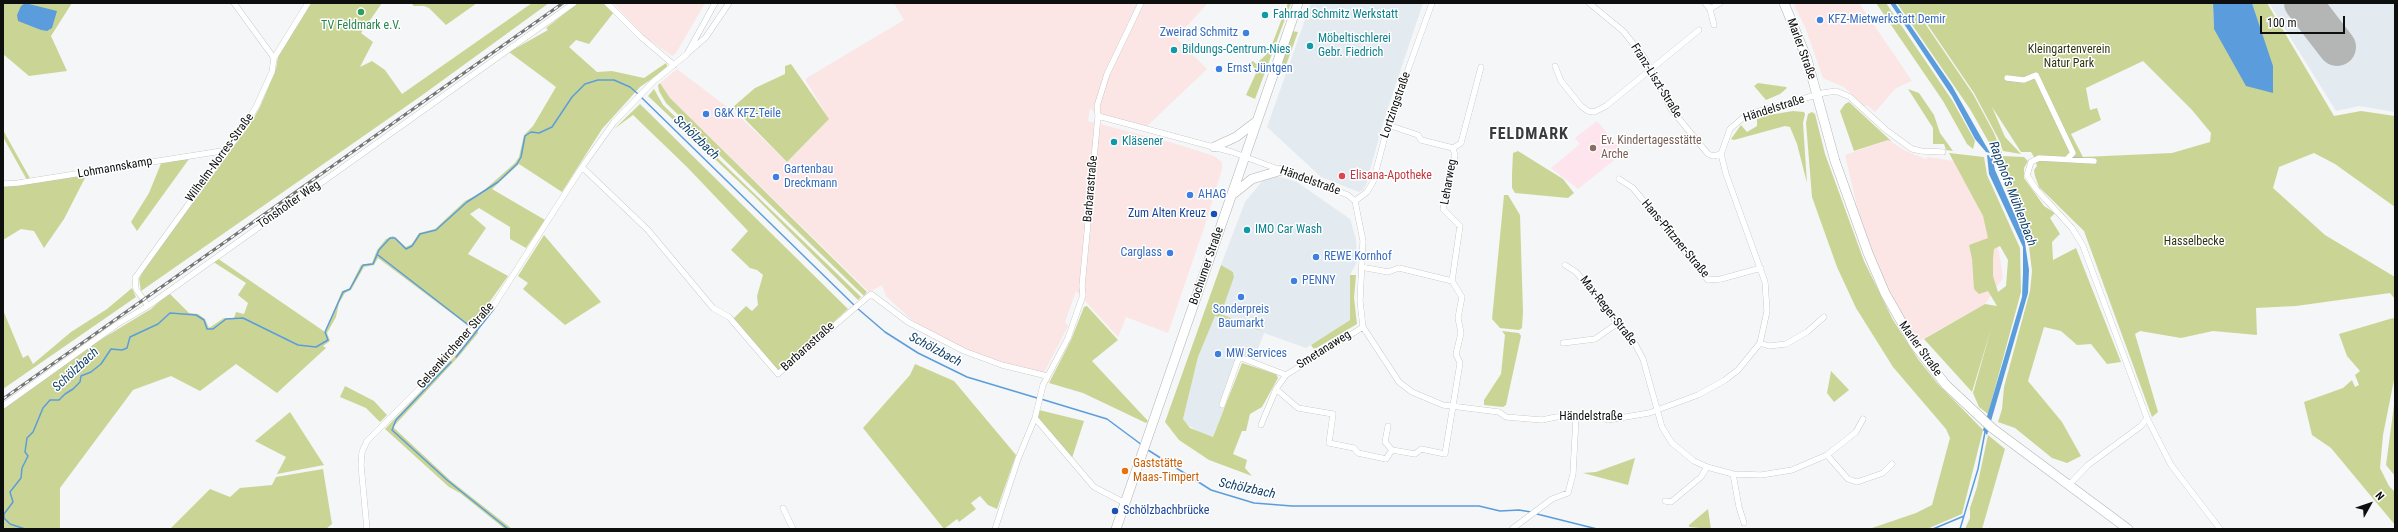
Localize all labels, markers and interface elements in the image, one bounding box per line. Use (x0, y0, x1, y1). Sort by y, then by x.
marker: TV Feldmark e.V. (356, 7, 366, 17)
place label: Fahrrad Schmitz Werkstatt (1273, 8, 1398, 22)
scale bar (2262, 8, 2347, 34)
marker: Fahrrad Schmitz Werkstatt (1260, 10, 1270, 20)
place label: KFZ-Mietwerkstatt Demir (1828, 13, 1946, 27)
marker: KFZ-Mietwerkstatt Demir (1815, 15, 1825, 25)
street label: Marler Straße (1783, 16, 1819, 82)
text: 100 m (2267, 16, 2297, 30)
place label: TV Feldmark e.V. (321, 19, 401, 33)
place label: Zweirad Schmitz (1160, 26, 1238, 40)
marker: Zweirad Schmitz (1241, 28, 1251, 38)
place label: Möbeltischlerei Gebr. Fiedrich (1318, 32, 1391, 60)
marker: Möbeltischlerei Gebr. Fiedrich (1305, 41, 1315, 51)
street label: Franz-Liszt-Straße (1627, 41, 1685, 121)
place label: Bildungs-Centrum-Nies (1182, 43, 1291, 57)
park label: Kleingartenverein Natur Park (2028, 43, 2110, 71)
marker: Bildungs-Centrum-Nies (1169, 45, 1179, 55)
place label: Ernst Jüntgen (1227, 62, 1293, 76)
marker: Ernst Jüntgen (1214, 64, 1224, 74)
street label: Lortzingstraße (1378, 70, 1414, 140)
street label: Händelstraße (1742, 92, 1806, 126)
place label: G&K KFZ-Teile (714, 107, 781, 121)
marker: G&K KFZ-Teile (701, 109, 711, 119)
street label: Wilhelm-Norres-Straße (183, 111, 257, 205)
water label: Schölzbach (670, 112, 722, 164)
district label: FELDMARK (1489, 125, 1569, 145)
place label: Ev. Kindertagesstätte Arche (1601, 134, 1702, 162)
place label: Kläsener (1122, 135, 1163, 149)
marker: Kläsener (1109, 137, 1119, 147)
water label: Rapphofs Mühlenbach (1985, 139, 2039, 249)
marker: Ev. Kindertagesstätte Arche (1588, 143, 1598, 153)
street label: Lohmannskamp (77, 154, 153, 182)
street label: Barbarastraße (1081, 155, 1101, 223)
street label: Leharweg (1438, 158, 1460, 206)
place label: Gartenbau Dreckmann (784, 163, 837, 191)
street label: Händelstraße (1278, 163, 1342, 199)
place label: Elisana-Apotheke (1350, 169, 1432, 183)
marker: Elisana-Apotheke (1337, 171, 1347, 181)
marker: Gartenbau Dreckmann (771, 172, 781, 182)
street label: Tönsholter Weg (255, 178, 323, 232)
place label: AHAG (1198, 188, 1226, 202)
marker: AHAG (1185, 190, 1195, 200)
street label: Hans-Pfitzner-Straße (1638, 197, 1712, 281)
place label: Zum Alten Kreuz (1128, 207, 1206, 221)
marker: Zum Alten Kreuz (1209, 209, 1219, 219)
place label: IMO Car Wash (1255, 223, 1322, 237)
street label: Bochumer Straße (1187, 225, 1227, 307)
marker: IMO Car Wash (1242, 225, 1252, 235)
park label: Hasselbecke (2164, 235, 2224, 249)
place label: Carglass (1121, 246, 1162, 260)
marker: Carglass (1165, 248, 1175, 258)
place label: REWE Kornhof (1324, 250, 1392, 264)
marker: REWE Kornhof (1311, 252, 1321, 262)
street label: Max-Reger-Straße (1576, 273, 1640, 349)
place label: PENNY (1302, 274, 1336, 288)
marker: PENNY (1289, 276, 1299, 286)
marker: Sonderpreis Baumarkt (1236, 292, 1246, 302)
street label: Gelsenkirchener Straße (415, 300, 497, 392)
place label: Sonderpreis Baumarkt (1213, 303, 1269, 331)
street label: Barbarastraße (778, 319, 838, 375)
street label: Marler Straße (1895, 319, 1945, 379)
street label: Smetanaweg (1294, 328, 1354, 372)
water label: Schölzbach (906, 330, 964, 370)
water label: Schölzbach (50, 345, 102, 395)
place label: MW Services (1226, 347, 1287, 361)
marker: MW Services (1213, 349, 1223, 359)
street label: Händelstraße (1559, 410, 1623, 424)
place label: Gaststätte Maas-Timpert (1133, 457, 1199, 485)
marker: Gaststätte Maas-Timpert (1120, 466, 1130, 476)
water label: Schölzbach (1217, 475, 1277, 503)
north arrow (2350, 484, 2390, 524)
text: N (2372, 489, 2387, 503)
place label: Schölzbachbrücke (1123, 504, 1209, 518)
marker: Schölzbachbrücke (1110, 506, 1120, 516)

